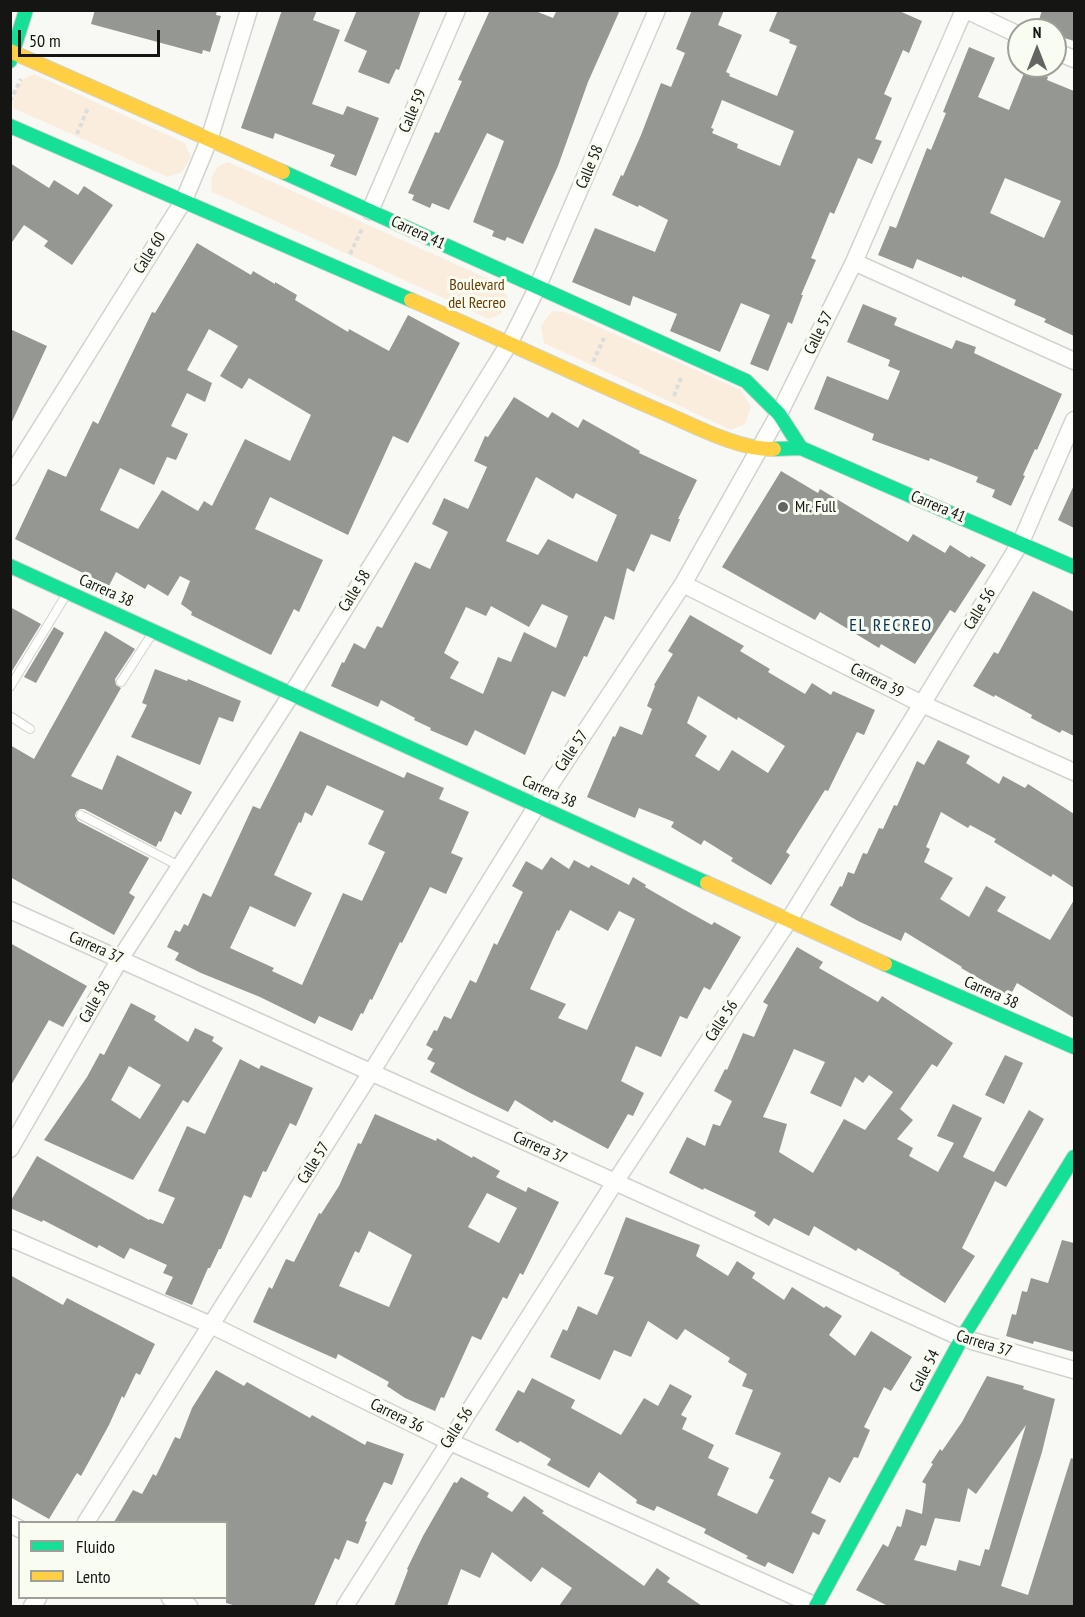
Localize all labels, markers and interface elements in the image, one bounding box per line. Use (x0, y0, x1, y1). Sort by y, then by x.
scale bar (21, 18, 164, 56)
north arrow (1007, 18, 1067, 78)
text: N (1033, 22, 1041, 42)
text: 50 m (29, 29, 61, 52)
street label: Calle 59 (395, 86, 431, 136)
street label: Calle 58 (572, 142, 608, 192)
street label: Carrera 41 (388, 212, 448, 254)
street label: Calle 60 (130, 229, 170, 277)
park label: Boulevard del Recreo (448, 275, 506, 313)
street label: Calle 57 (800, 308, 838, 358)
street label: Carrera 41 (908, 487, 968, 527)
place label: Mr. Full (795, 497, 836, 517)
marker: Mr. Full (776, 500, 790, 514)
street label: Calle 58 (335, 567, 375, 615)
street label: Carrera 38 (76, 571, 136, 611)
street label: Calle 56 (960, 585, 1000, 633)
district label: EL RECREO (849, 615, 933, 637)
street label: Carrera 39 (847, 659, 907, 703)
street label: Calle 57 (551, 727, 593, 775)
street label: Carrera 38 (519, 772, 579, 812)
street label: Carrera 37 (66, 928, 126, 968)
street label: Carrera 38 (961, 973, 1021, 1013)
street label: Calle 58 (75, 978, 115, 1026)
street label: Calle 56 (702, 997, 742, 1045)
street label: Carrera 37 (510, 1128, 570, 1168)
street label: Calle 57 (294, 1139, 334, 1187)
street label: Carrera 37 (954, 1326, 1014, 1362)
street label: Calle 54 (906, 1346, 944, 1396)
street label: Carrera 36 (367, 1395, 427, 1437)
street label: Calle 56 (437, 1404, 477, 1452)
legend (18, 1521, 228, 1599)
text: Fluido (76, 1535, 115, 1558)
text: Lento (76, 1565, 111, 1588)

